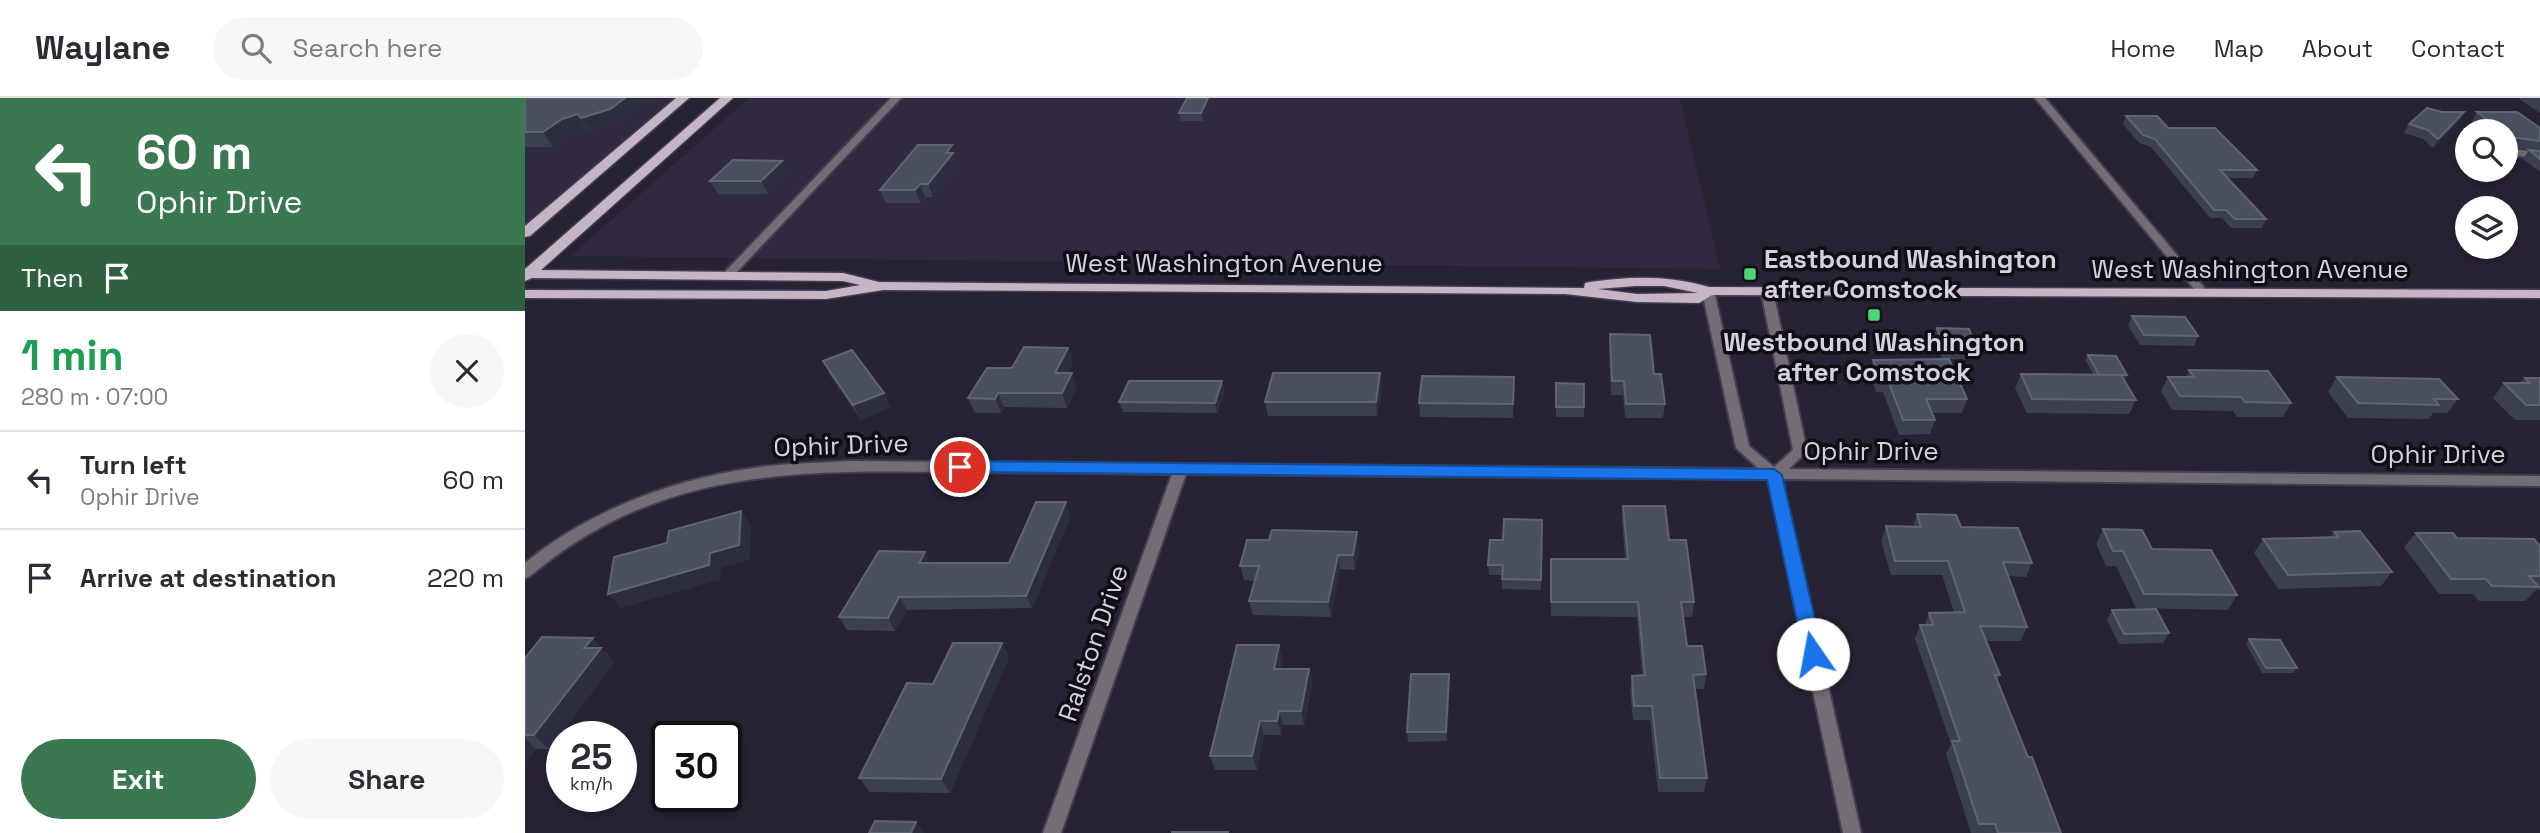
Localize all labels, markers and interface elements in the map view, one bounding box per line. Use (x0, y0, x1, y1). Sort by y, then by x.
search box (213, 17, 703, 80)
text: Waylane (35, 27, 171, 69)
icon: search (237, 29, 275, 67)
text: Search here (293, 31, 442, 65)
text: Home (2110, 33, 2176, 64)
text: Map (2214, 33, 2264, 64)
text: About (2302, 33, 2373, 64)
text: Contact (2411, 33, 2505, 64)
map controls (2455, 119, 2518, 259)
button: search (2455, 119, 2518, 182)
text: 60 m (136, 121, 252, 183)
icon: left (21, 126, 112, 217)
text: Ophir Drive (136, 182, 302, 222)
button: layers (2455, 196, 2518, 259)
place label: Eastbound Washington after Comstock (1764, 242, 2057, 306)
street label: West Washington Avenue (1065, 246, 1383, 280)
street label: West Washington Avenue (2091, 252, 2409, 286)
icon: arrive (98, 259, 136, 297)
text: Then (21, 261, 84, 295)
marker: Eastbound Washington after Comstock (1742, 266, 1758, 282)
marker: Westbound Washington after Comstock (1866, 307, 1882, 323)
place label: Westbound Washington after Comstock (1723, 325, 2025, 389)
text: 1 min (21, 329, 124, 382)
button: close (430, 334, 504, 408)
text: 280 m · 07:00 (21, 382, 168, 412)
street label: Ophir Drive (773, 426, 909, 464)
street label: Ophir Drive (1803, 434, 1939, 468)
pin (930, 437, 990, 497)
street label: Ophir Drive (2370, 437, 2506, 471)
text: Turn left (80, 448, 187, 482)
icon: arrive (941, 448, 979, 486)
icon: left (21, 461, 59, 499)
text: 60 m (442, 463, 504, 497)
text: Ophir Drive (80, 482, 200, 512)
icon: arrive (21, 559, 59, 597)
street label: Ralston Drive (1050, 560, 1136, 726)
text: Arrive at destination (80, 561, 337, 595)
text: 220 m (427, 561, 504, 595)
position arrow (1776, 617, 1850, 691)
speed limit sign: 30 (651, 721, 742, 812)
text: 25 (571, 735, 612, 779)
button: Exit (21, 739, 256, 819)
button: Share (270, 739, 504, 819)
text: km/h (570, 772, 613, 795)

